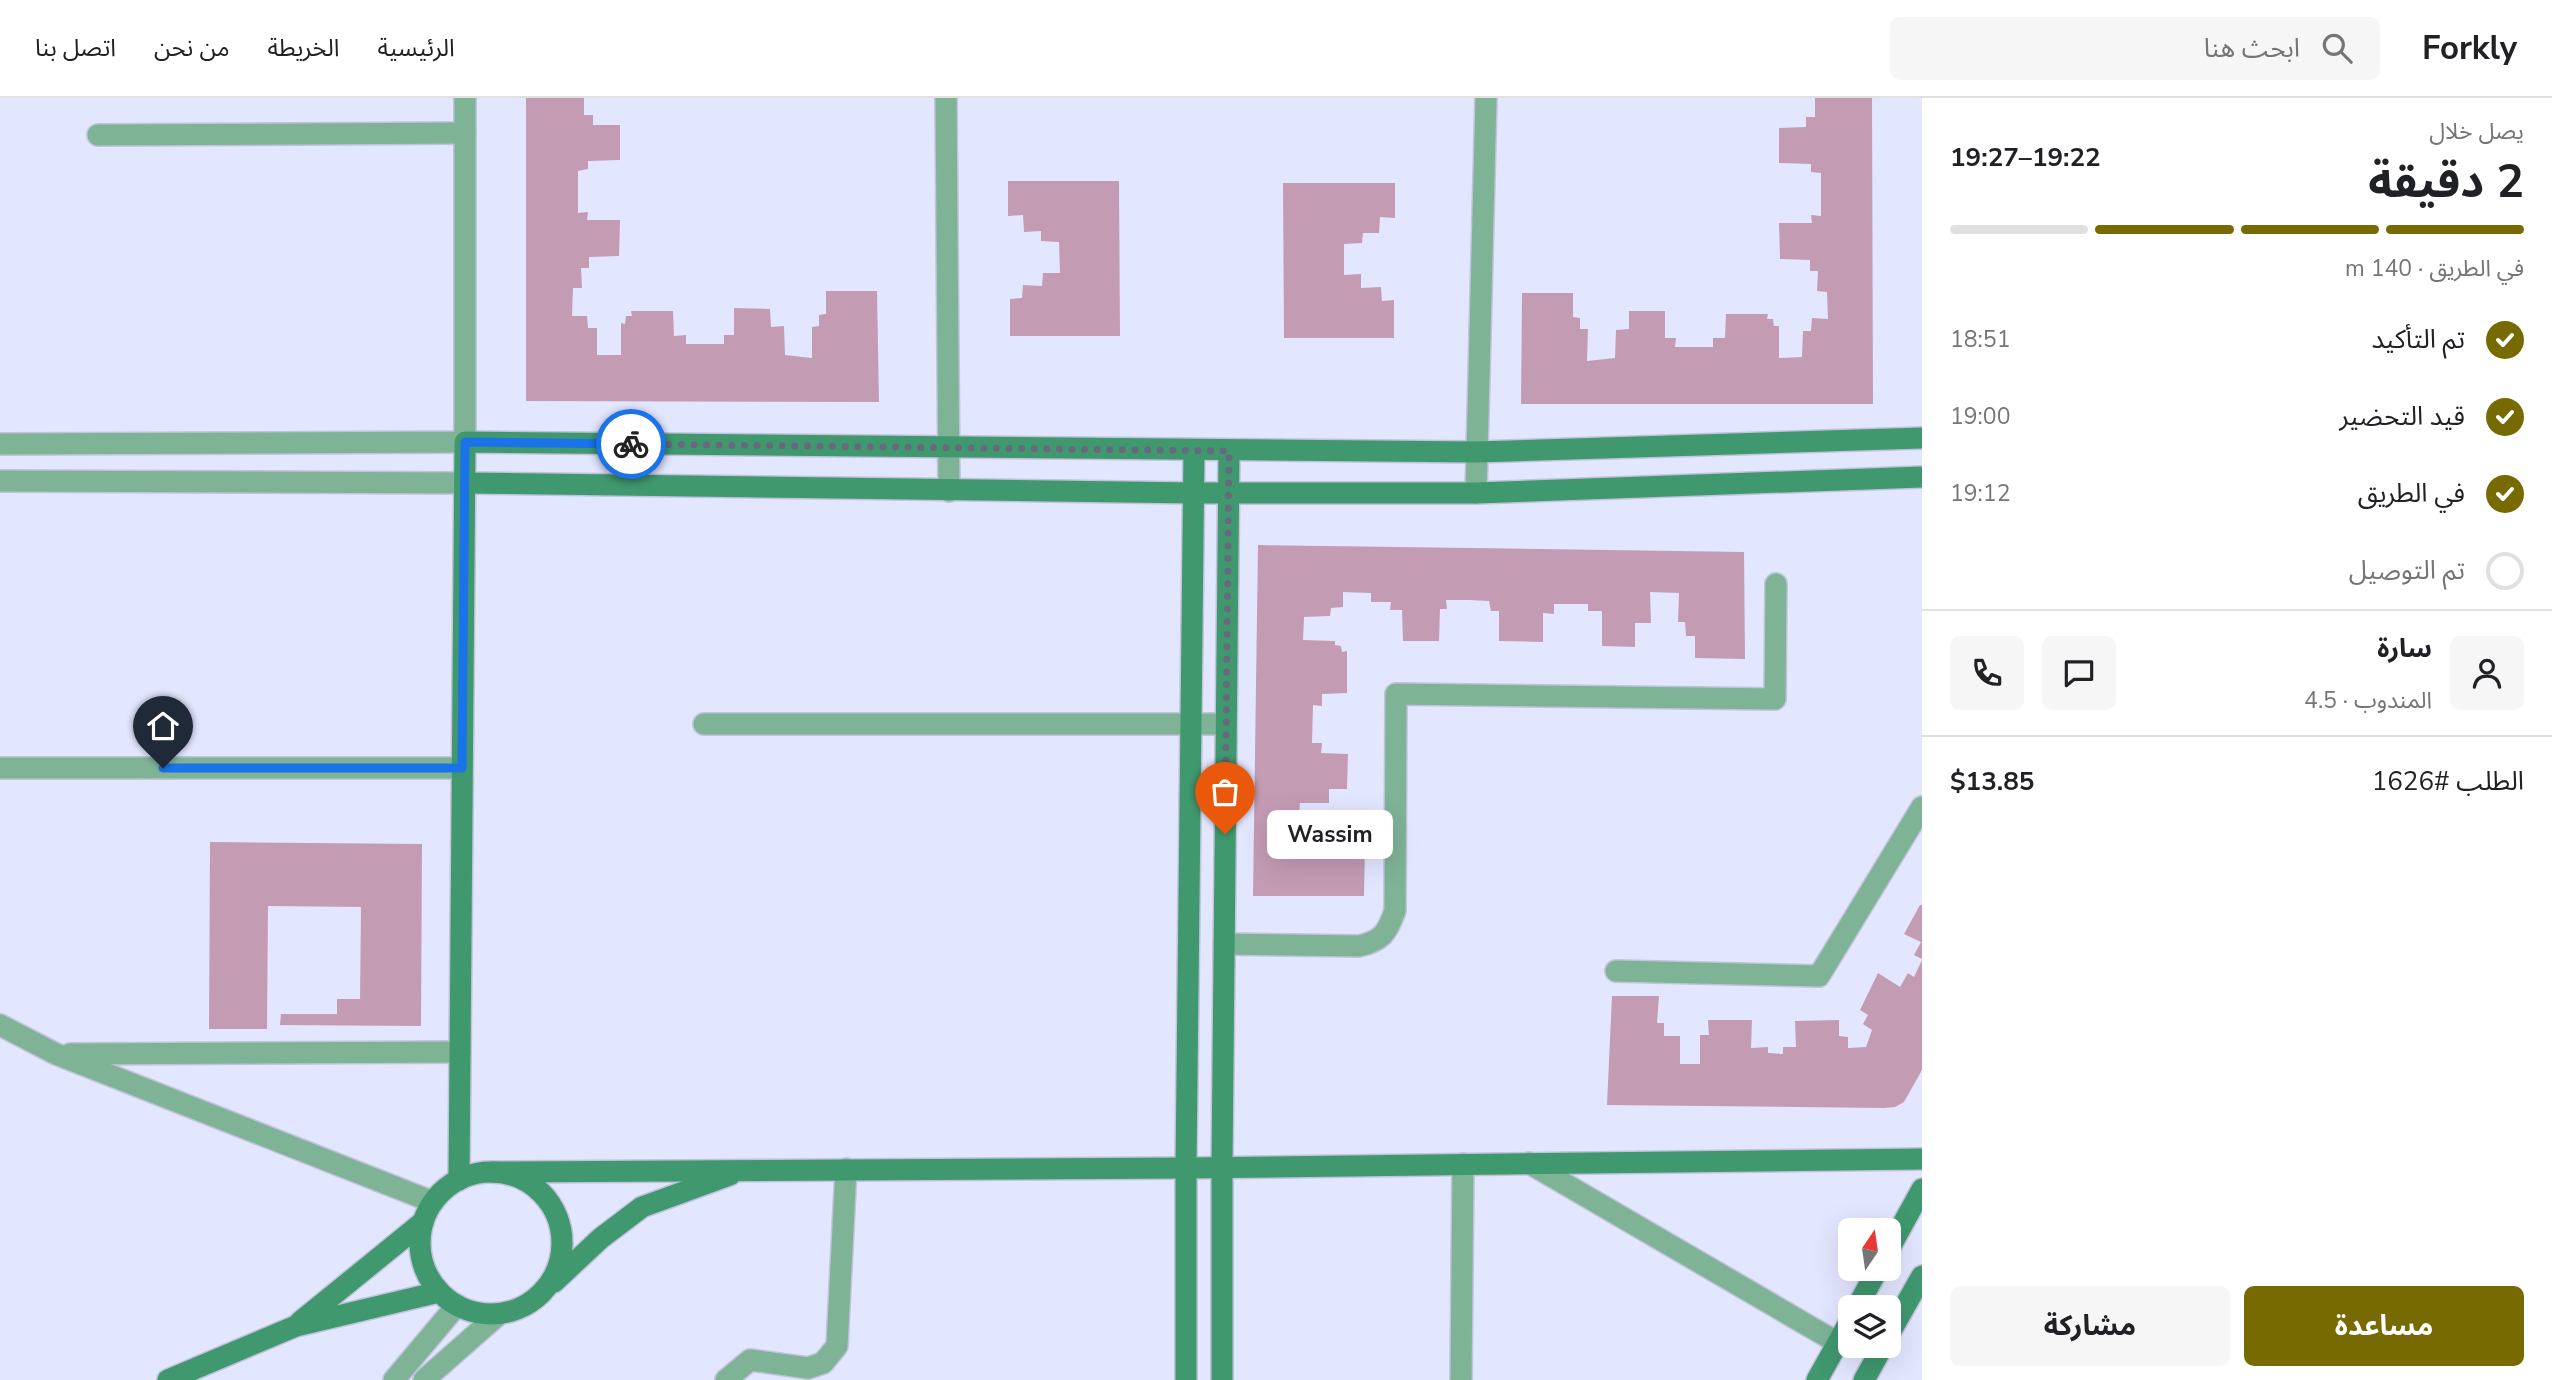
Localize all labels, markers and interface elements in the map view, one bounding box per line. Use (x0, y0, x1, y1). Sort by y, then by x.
search box (1890, 17, 2380, 80)
text: Forkly (2422, 26, 2517, 71)
icon: search (2318, 29, 2356, 67)
text: ابحث هنا (2204, 31, 2300, 66)
text: اتصل بنا (35, 32, 116, 64)
text: من نحن (154, 32, 230, 64)
text: الخريطة (268, 32, 340, 64)
text: الرئيسية (378, 32, 455, 64)
text: يصل خلال (2429, 116, 2524, 147)
text: 19:22–19:27 (1950, 140, 2101, 175)
text: 2 دقيقة (2368, 150, 2524, 213)
text: في الطريق · 140 m (2345, 253, 2524, 284)
icon: check (2486, 321, 2524, 359)
text: تم التأكيد (2372, 322, 2465, 357)
text: 18:51 (1950, 324, 2010, 355)
icon: check (2486, 398, 2524, 436)
text: قيد التحضير (2339, 399, 2465, 434)
text: 19:00 (1950, 401, 2010, 432)
courier (596, 409, 666, 479)
icon: bike (612, 425, 650, 463)
icon: check (2486, 475, 2524, 513)
text: في الطريق (2358, 476, 2465, 511)
text: 19:12 (1950, 478, 2010, 509)
text: تم التوصيل (2349, 553, 2465, 588)
text: سارة (2377, 631, 2432, 666)
button: phone (1950, 636, 2024, 710)
button: chat (2042, 636, 2116, 710)
button: person (2450, 636, 2524, 710)
text: المندوب · 4.5 (2304, 685, 2432, 716)
pin (133, 696, 193, 768)
icon: home (144, 707, 182, 745)
pin (1195, 762, 1255, 834)
text: $13.85 (1950, 764, 2034, 799)
text: الطلب #1626 (2372, 764, 2524, 799)
icon: bag (1206, 773, 1244, 811)
callout: Wassim (1267, 810, 1393, 858)
text: Wassim (1287, 819, 1373, 850)
north arrow (1838, 1218, 1900, 1281)
map controls (1838, 1218, 1901, 1358)
button: مشاركة (1950, 1286, 2230, 1366)
button: مساعدة (2244, 1286, 2524, 1366)
button: layers (1838, 1295, 1901, 1358)

